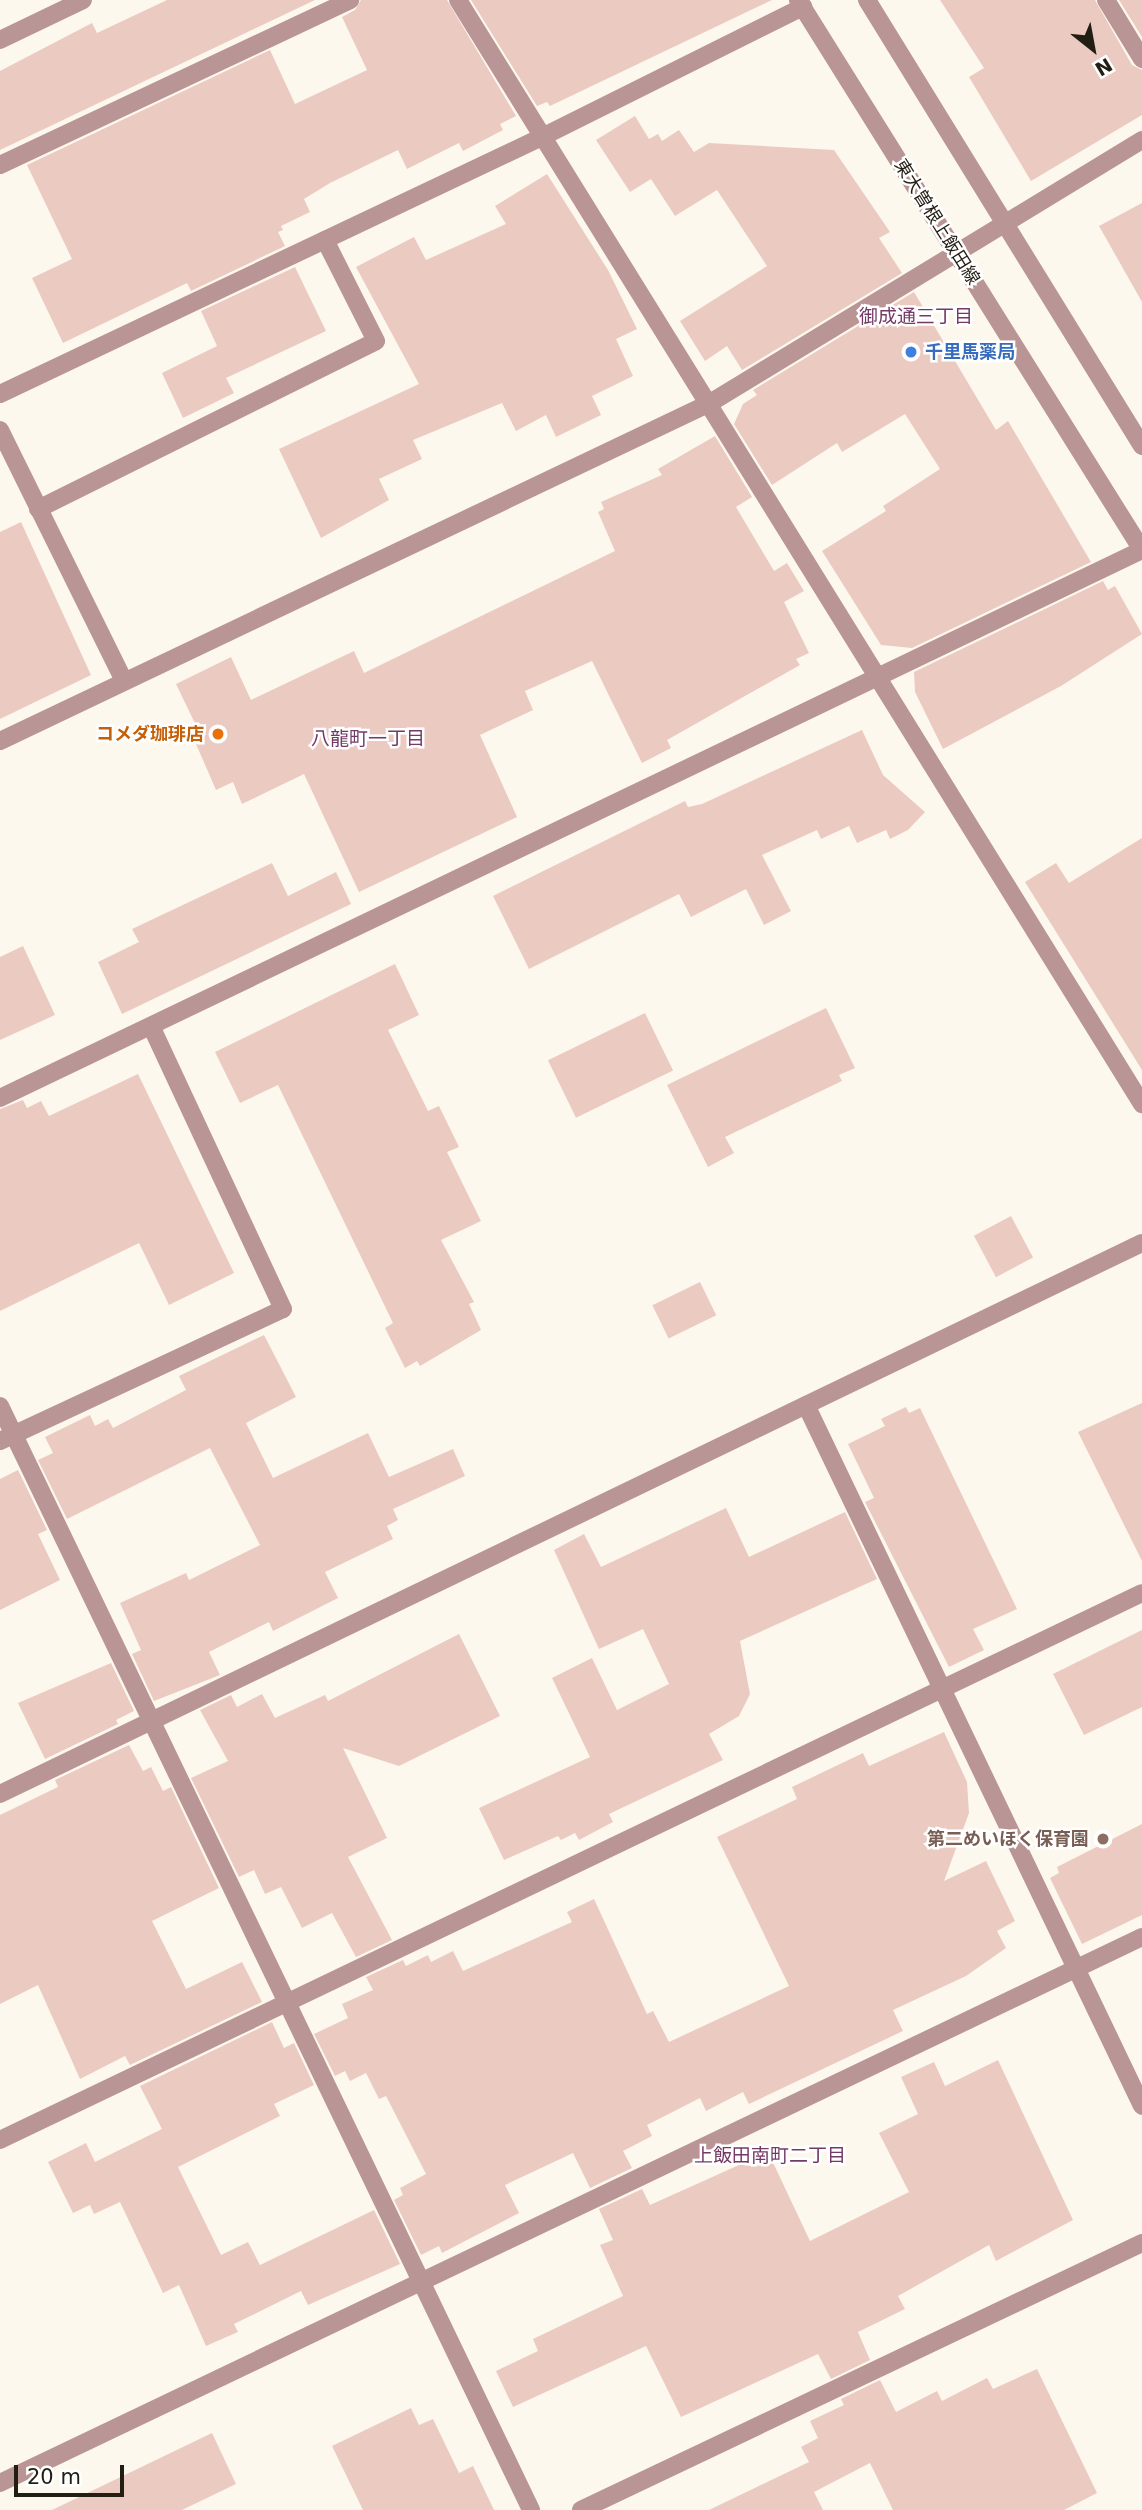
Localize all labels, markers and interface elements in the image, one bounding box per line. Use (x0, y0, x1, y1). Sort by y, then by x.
north arrow (1058, 14, 1128, 84)
text: N (1091, 53, 1116, 81)
street label: 東大曽根上飯田線 (890, 155, 984, 289)
district label: 御成通三丁目 (859, 306, 973, 328)
place label: 千里馬薬局 (925, 341, 1015, 363)
marker: 千里馬薬局 (903, 344, 919, 360)
place label: コメダ珈琲店 (96, 723, 204, 745)
marker: コメダ珈琲店 (210, 726, 226, 742)
district label: 八龍町一丁目 (311, 728, 425, 750)
place label: 第二めいほく保育園 (927, 1828, 1089, 1850)
marker: 第二めいほく保育園 (1095, 1831, 1111, 1847)
district label: 上飯田南町二丁目 (694, 2145, 846, 2167)
scale bar (18, 2450, 128, 2494)
text: 20 m (27, 2465, 81, 2489)

